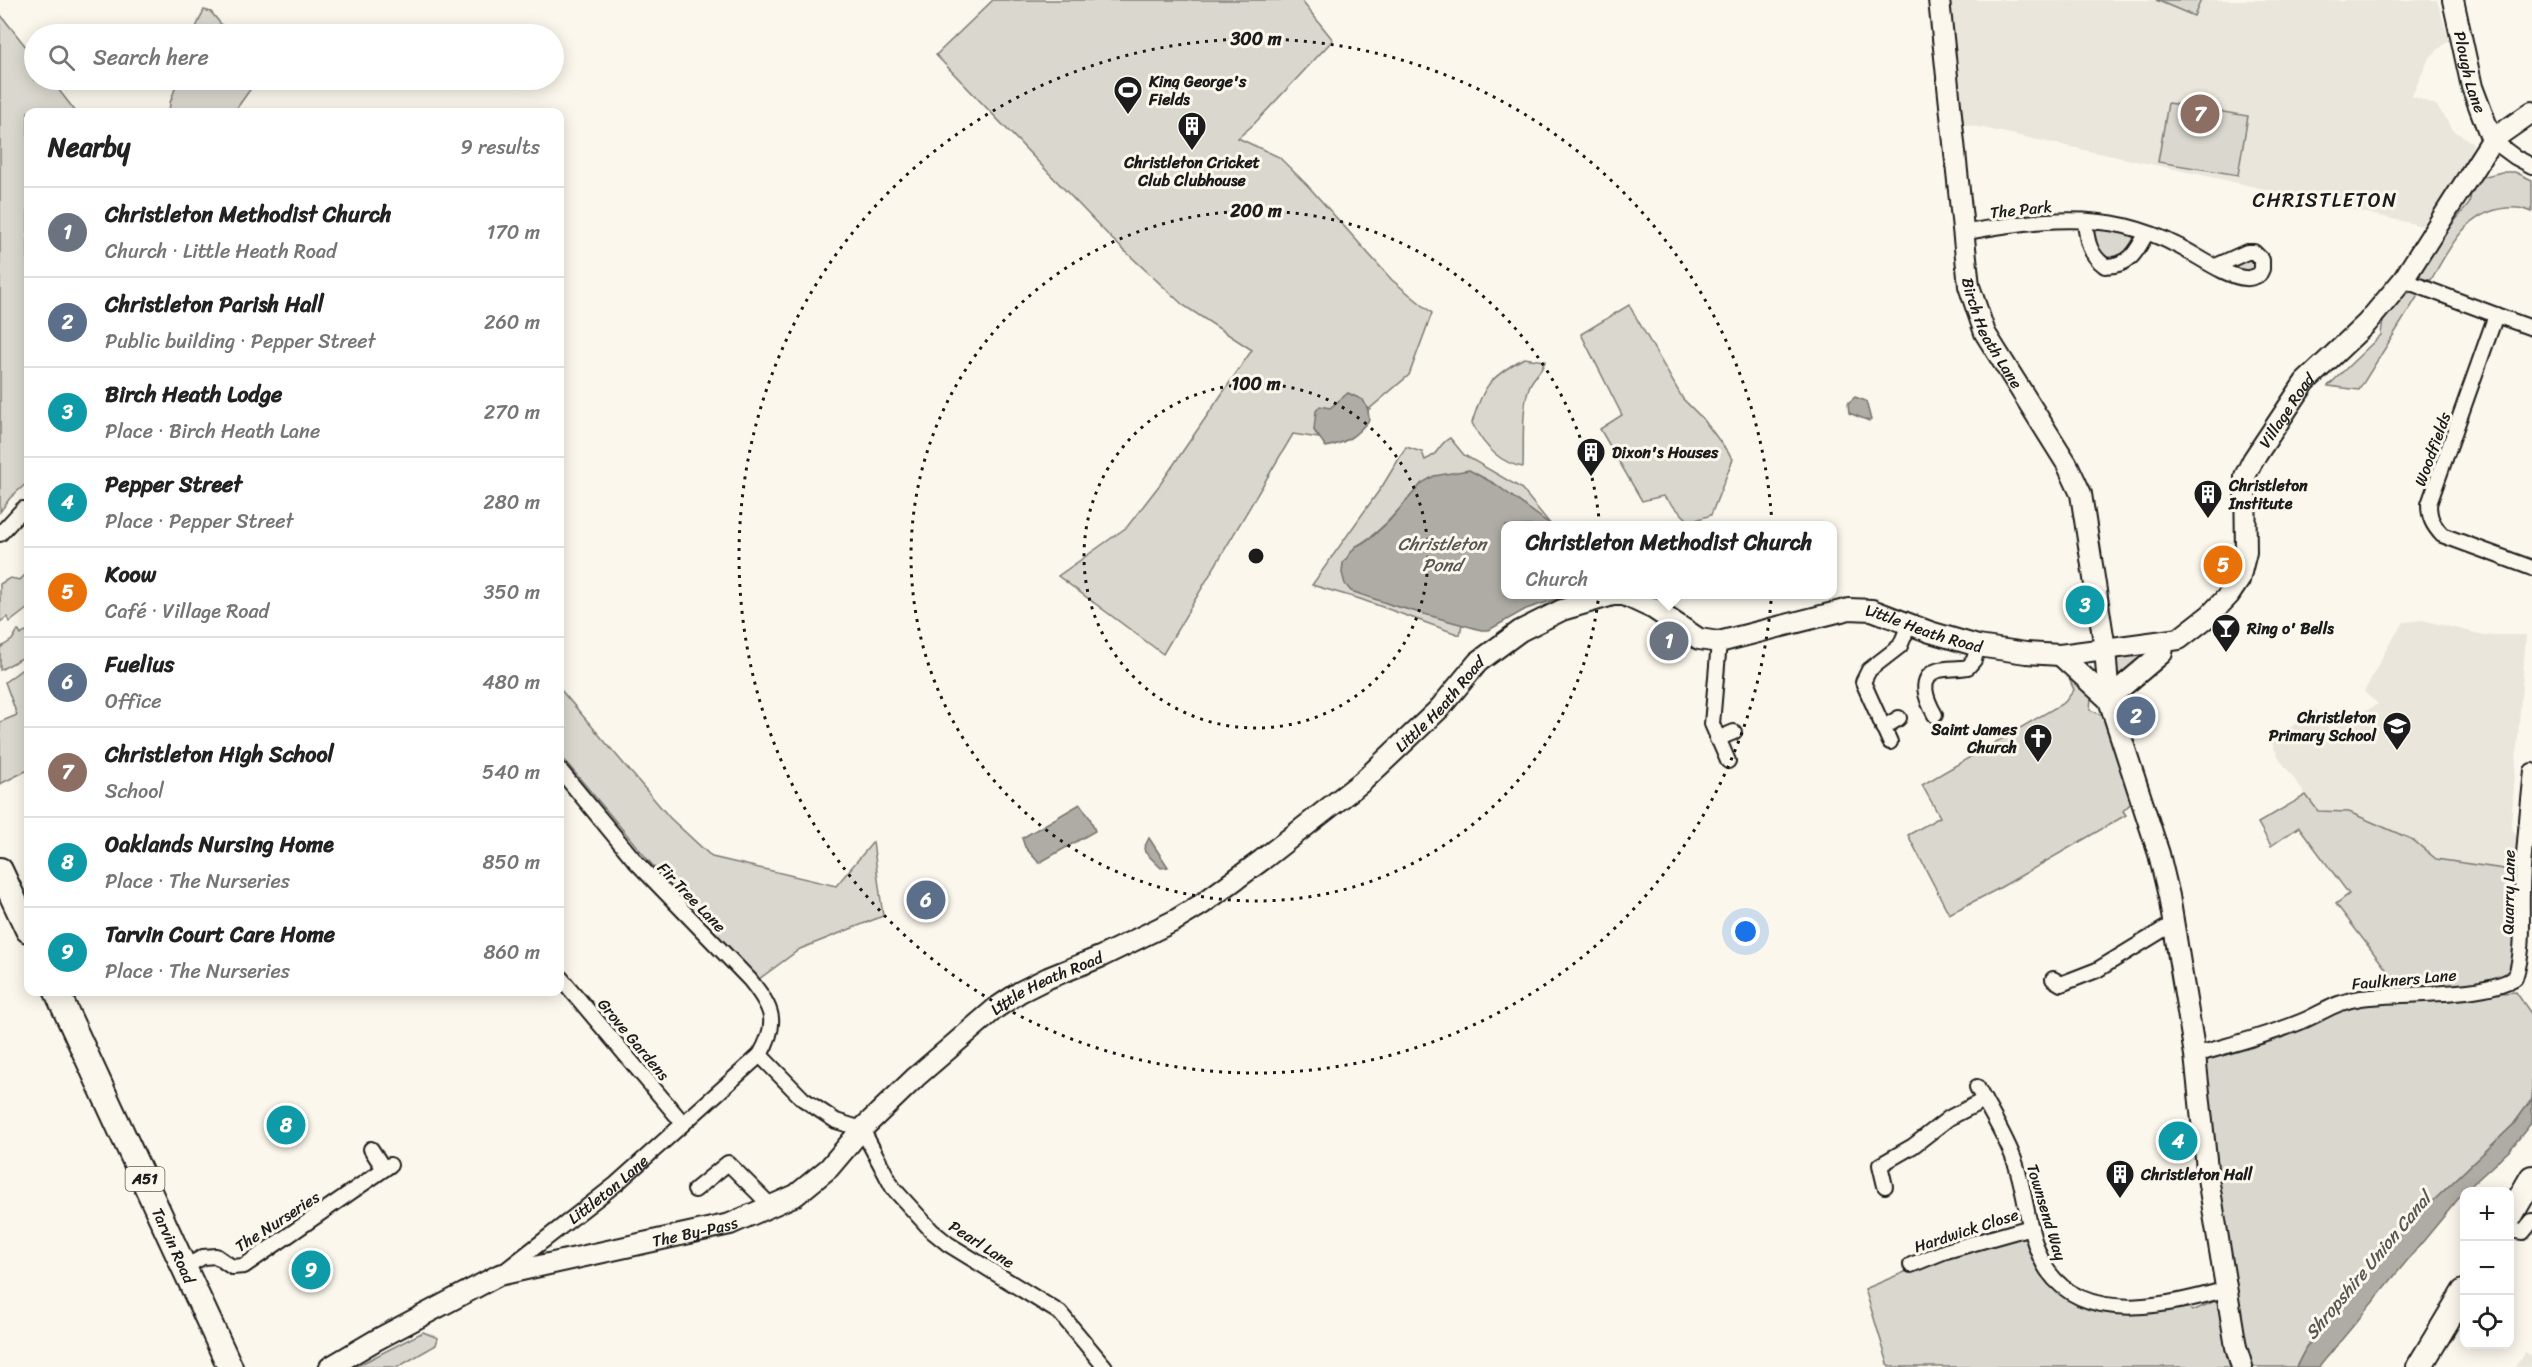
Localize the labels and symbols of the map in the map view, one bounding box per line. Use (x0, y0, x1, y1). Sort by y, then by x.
text: 300 m (1229, 23, 1282, 55)
street label: Plough Lane (2445, 28, 2495, 117)
place label: King George's Fields (1148, 67, 1247, 114)
sports icon: King George's Fields (1112, 74, 1144, 116)
pin: 7 (2180, 92, 2220, 136)
building icon: Christleton Cricket Club Clubhouse (1176, 110, 1208, 152)
place label: Christleton Cricket Club Clubhouse (1123, 148, 1260, 195)
district label: CHRISTLETON (2252, 183, 2398, 218)
street label: The Park (1989, 192, 2053, 227)
text: 200 m (1229, 195, 1282, 227)
street label: Birch Heath Lane (1953, 276, 2030, 395)
street label: Village Road (2251, 365, 2323, 454)
text: 100 m (1232, 368, 1281, 400)
street label: Woodfields (2406, 407, 2459, 490)
building icon: Dixon's Houses (1575, 436, 1607, 478)
place label: Dixon's Houses (1612, 438, 1719, 467)
place label: Christleton Institute (2228, 471, 2308, 518)
building icon: Christleton Institute (2192, 478, 2224, 520)
water label: Christleton Pond (1398, 528, 1489, 581)
pin: 5 (2204, 542, 2242, 588)
centre of rings (1246, 546, 1266, 566)
pin: 3 (2066, 582, 2104, 628)
street label: Little Heath Road (1865, 596, 1986, 662)
bar icon: Ring o' Bells (2210, 612, 2242, 654)
place label: Ring o' Bells (2246, 614, 2334, 643)
pin: 1 (1650, 618, 1688, 664)
street label: Little Heath Road (1388, 647, 1492, 759)
pin: 2 (2116, 694, 2156, 738)
place label: Christleton Primary School (2269, 703, 2377, 750)
school or university icon: Christleton Primary School (2381, 710, 2413, 752)
place label: Saint James Church (1930, 715, 2018, 762)
church icon: Saint James Church (2022, 722, 2054, 764)
street label: Quarry Lane (2493, 849, 2524, 935)
street label: Fir Tree Lane (650, 855, 733, 940)
pin: 6 (906, 878, 946, 922)
your location (1731, 917, 1760, 946)
street label: Little Heath Road (983, 943, 1109, 1023)
street label: Faulkners Lane (2350, 960, 2458, 999)
street label: Grove Gardens (590, 991, 677, 1088)
pin: 8 (266, 1102, 306, 1148)
pin: 4 (2158, 1118, 2198, 1164)
street label: Littleton Lane (561, 1147, 655, 1232)
building icon: Christleton Hall (2104, 1158, 2136, 1200)
street label: Townsend Way (2018, 1160, 2075, 1265)
place label: Christleton Hall (2140, 1160, 2254, 1189)
road number: A51 (126, 1167, 164, 1191)
water label: Shropshire Union Canal (2296, 1182, 2442, 1347)
street label: The Nurseries (229, 1183, 326, 1260)
street label: Hardwick Close (1910, 1200, 2022, 1261)
street label: Tarvin Road (143, 1203, 204, 1290)
street label: The By-Pass (649, 1208, 743, 1256)
street label: Pearl Lane (943, 1212, 1020, 1277)
pin: 9 (292, 1248, 330, 1292)

